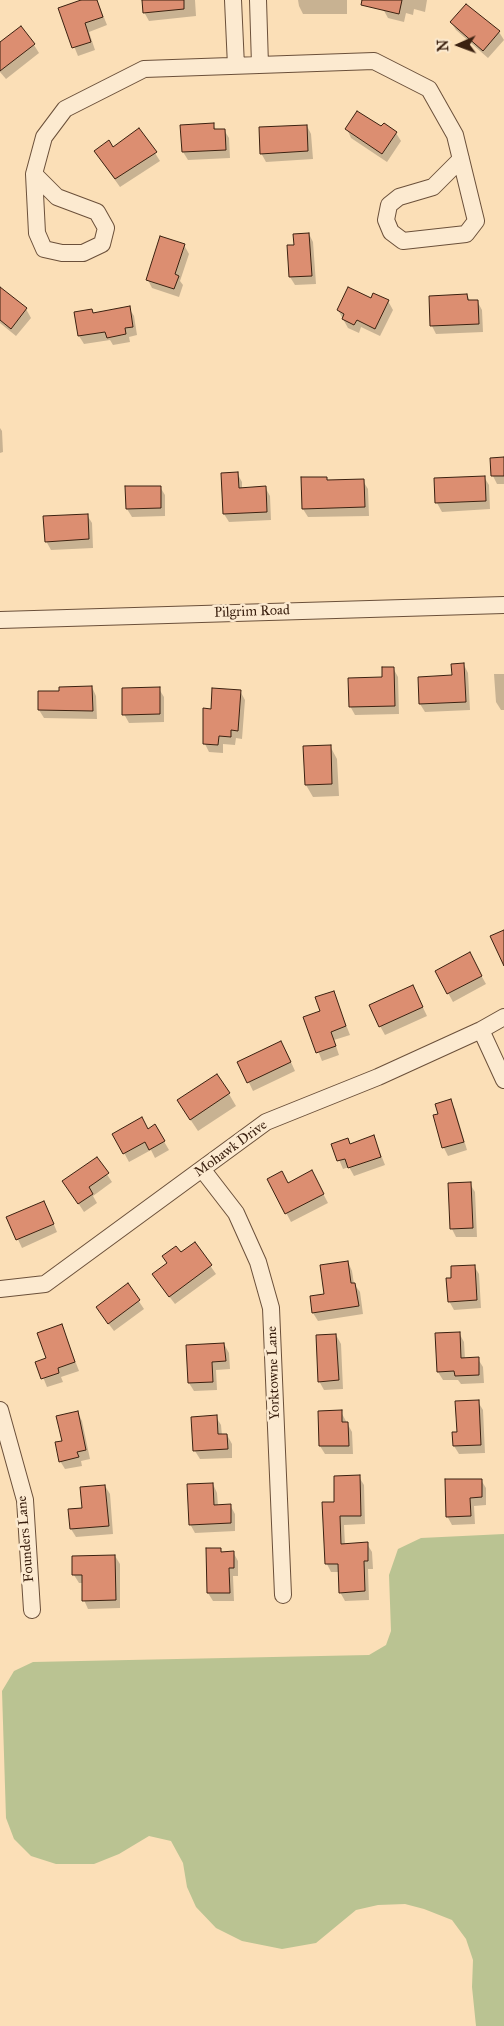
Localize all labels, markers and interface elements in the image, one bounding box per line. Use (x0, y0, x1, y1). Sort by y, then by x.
north arrow (434, 20, 484, 70)
text: N (435, 39, 452, 52)
street label: Pilgrim Road (214, 602, 290, 622)
street label: Mohawk Drive (191, 1117, 271, 1181)
street label: Yorktowne Lane (264, 1326, 284, 1420)
street label: Founders Lane (14, 1495, 38, 1583)

